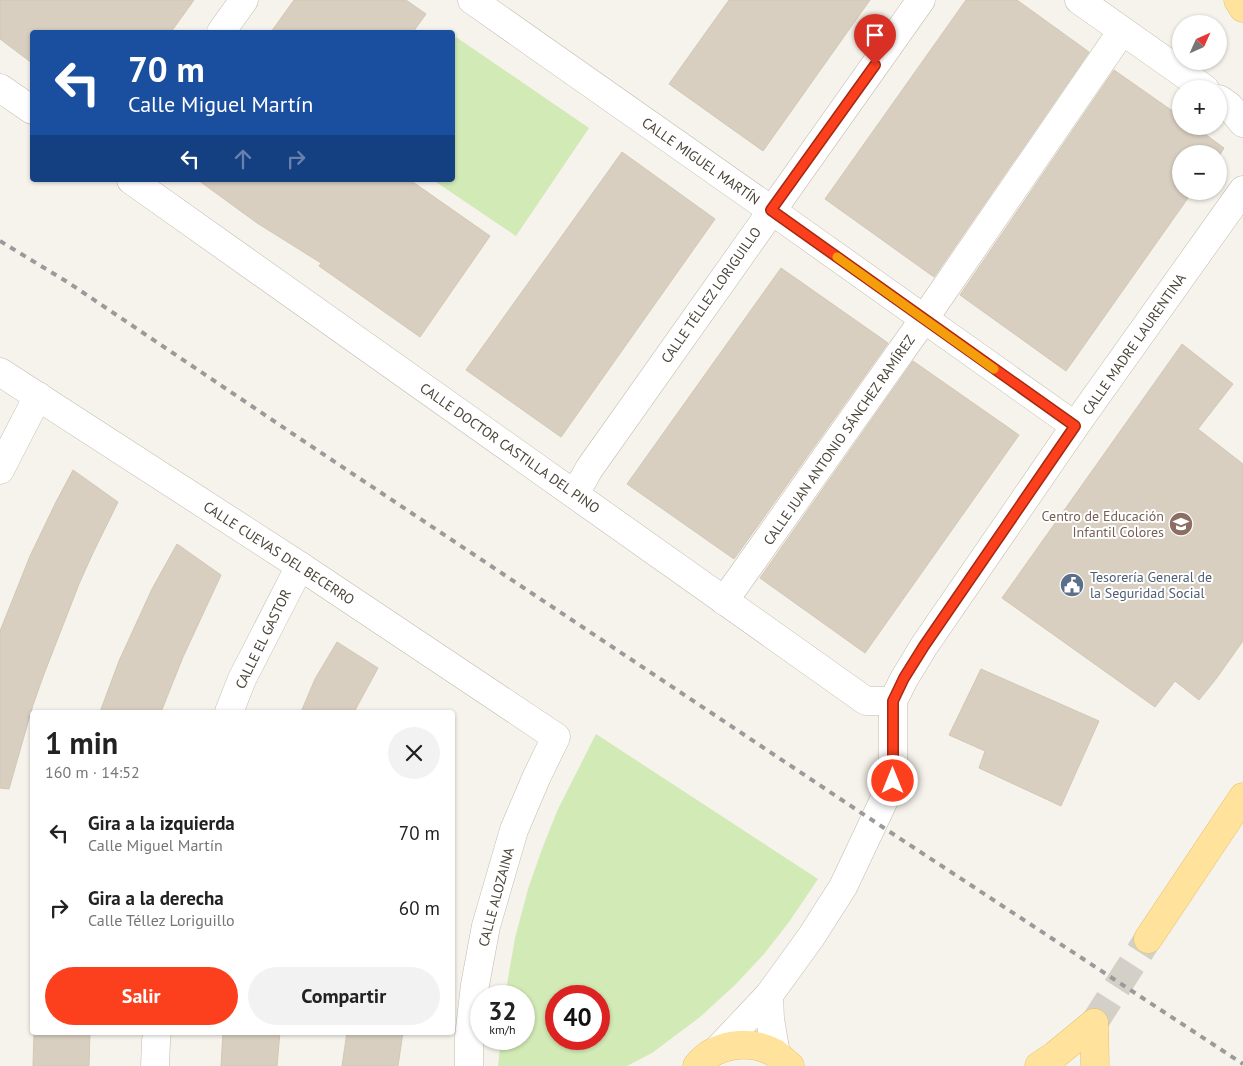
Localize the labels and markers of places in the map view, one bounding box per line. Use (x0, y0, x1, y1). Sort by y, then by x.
pin (854, 14, 896, 65)
place label: Centro de Educación Infantil Colores (1042, 507, 1164, 541)
school or university icon: Centro de Educación Infantil Colores (1168, 511, 1194, 537)
place label: Tesorería General de la Seguridad Social (1090, 568, 1212, 602)
public building icon: Tesorería General de la Seguridad Social (1059, 572, 1085, 598)

